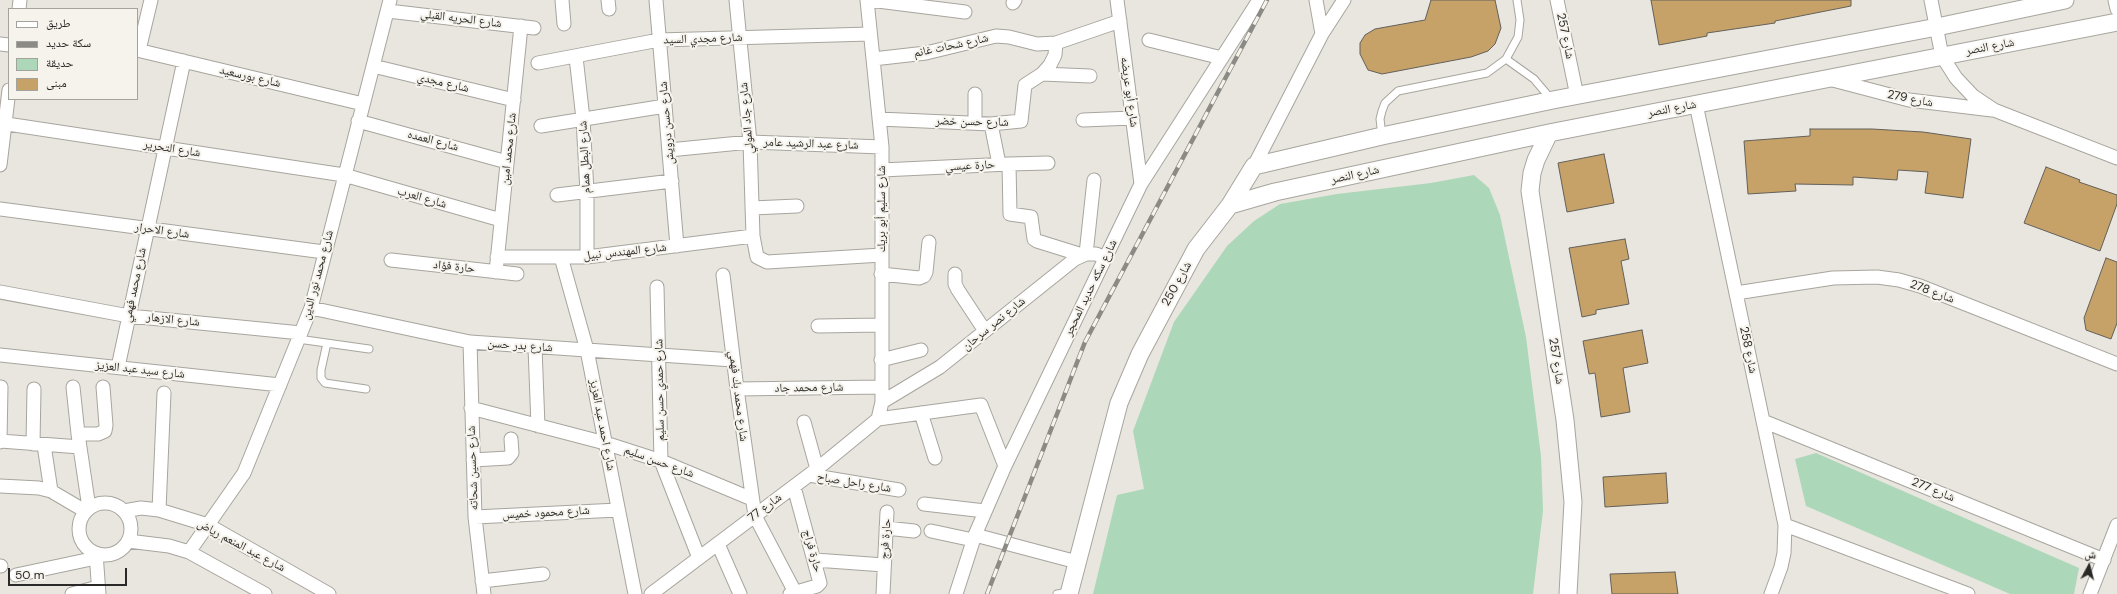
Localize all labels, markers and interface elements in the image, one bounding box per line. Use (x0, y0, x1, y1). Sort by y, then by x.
street label: شارع الحريه القبلي (420, 7, 502, 31)
legend (8, 8, 138, 100)
street label: شارع 257 (1553, 12, 1577, 60)
text: طريق (46, 15, 71, 31)
street label: شارع مجدي السيد (663, 30, 743, 48)
street label: شارع شحات غانم (912, 31, 990, 61)
text: سكة حديد (46, 35, 91, 51)
street label: شارع النصر (1965, 35, 2015, 59)
text: حديقة (46, 55, 74, 71)
street label: شارع أبو عريضه (1117, 56, 1141, 128)
street label: شارع بورسعيد (218, 63, 282, 91)
street label: شارع مجدي (416, 70, 470, 96)
text: مبنى (46, 75, 67, 91)
street label: شارع حسن درويش (656, 81, 678, 165)
street label: شارع جاد المولي (737, 82, 757, 154)
street label: شارع 279 (1886, 88, 1934, 110)
street label: شارع النصر (1647, 97, 1697, 121)
street label: شارع محمد امين (498, 112, 520, 186)
street label: شارع حسن خضر (935, 114, 1009, 130)
street label: شارع البطل همام (576, 120, 594, 194)
street label: شارع العمده (406, 127, 460, 155)
street label: شارع عبد الرشيد عامر (763, 135, 859, 153)
street label: شارع التحرير (142, 137, 202, 161)
street label: حارة عيسي (945, 158, 995, 174)
street label: شارع النصر (1329, 163, 1381, 187)
street label: شارع سليم أبو بريك (875, 166, 889, 252)
street label: شارع العرب (396, 184, 448, 212)
street label: شارع الاحرار (134, 220, 190, 242)
street label: شارع محمد نور الدين (299, 229, 337, 321)
street label: شارع سكه حديد المحجر (1061, 237, 1121, 339)
street label: شارع المهندس نبيل (583, 240, 667, 264)
street label: شارع محمد فهمي (120, 246, 150, 324)
street label: حارة فؤاد (432, 258, 476, 276)
street label: شارع 250 (1159, 259, 1195, 309)
street label: شارع 278 (1908, 277, 1956, 307)
street label: شارع نصر سرحان (960, 294, 1028, 354)
street label: شارع الازهار (146, 310, 200, 330)
street label: شارع 258 (1736, 325, 1760, 375)
street label: شارع بدر حسن (487, 337, 553, 355)
street label: شارع 257 (1545, 337, 1567, 385)
street label: شارع حمدي حسن سليم (652, 339, 668, 441)
street label: شارع محمد بك فهمي (725, 350, 751, 442)
street label: شارع سيد عبد العزيز (95, 358, 185, 382)
street label: شارع احمد عبد العزيز (586, 378, 618, 472)
street label: شارع محمد جاد (774, 380, 844, 396)
street label: شارع حسين شحاته (464, 425, 482, 511)
street label: شارع حسن سليم (622, 443, 696, 481)
street label: شارع راحل صباح (816, 470, 892, 496)
street label: شارع 277 (1909, 475, 1957, 505)
street label: شارع 77 (745, 491, 785, 525)
street label: شارع محمود خميس (502, 504, 590, 522)
street label: شارع عبد المنعم رياض (194, 517, 288, 575)
street label: حارة فرج (877, 518, 895, 560)
street label: حارة فراج (799, 528, 825, 574)
north arrow (2069, 546, 2109, 586)
text: ش (2084, 546, 2097, 562)
scale bar (10, 560, 129, 586)
text: 50 m (15, 567, 44, 583)

